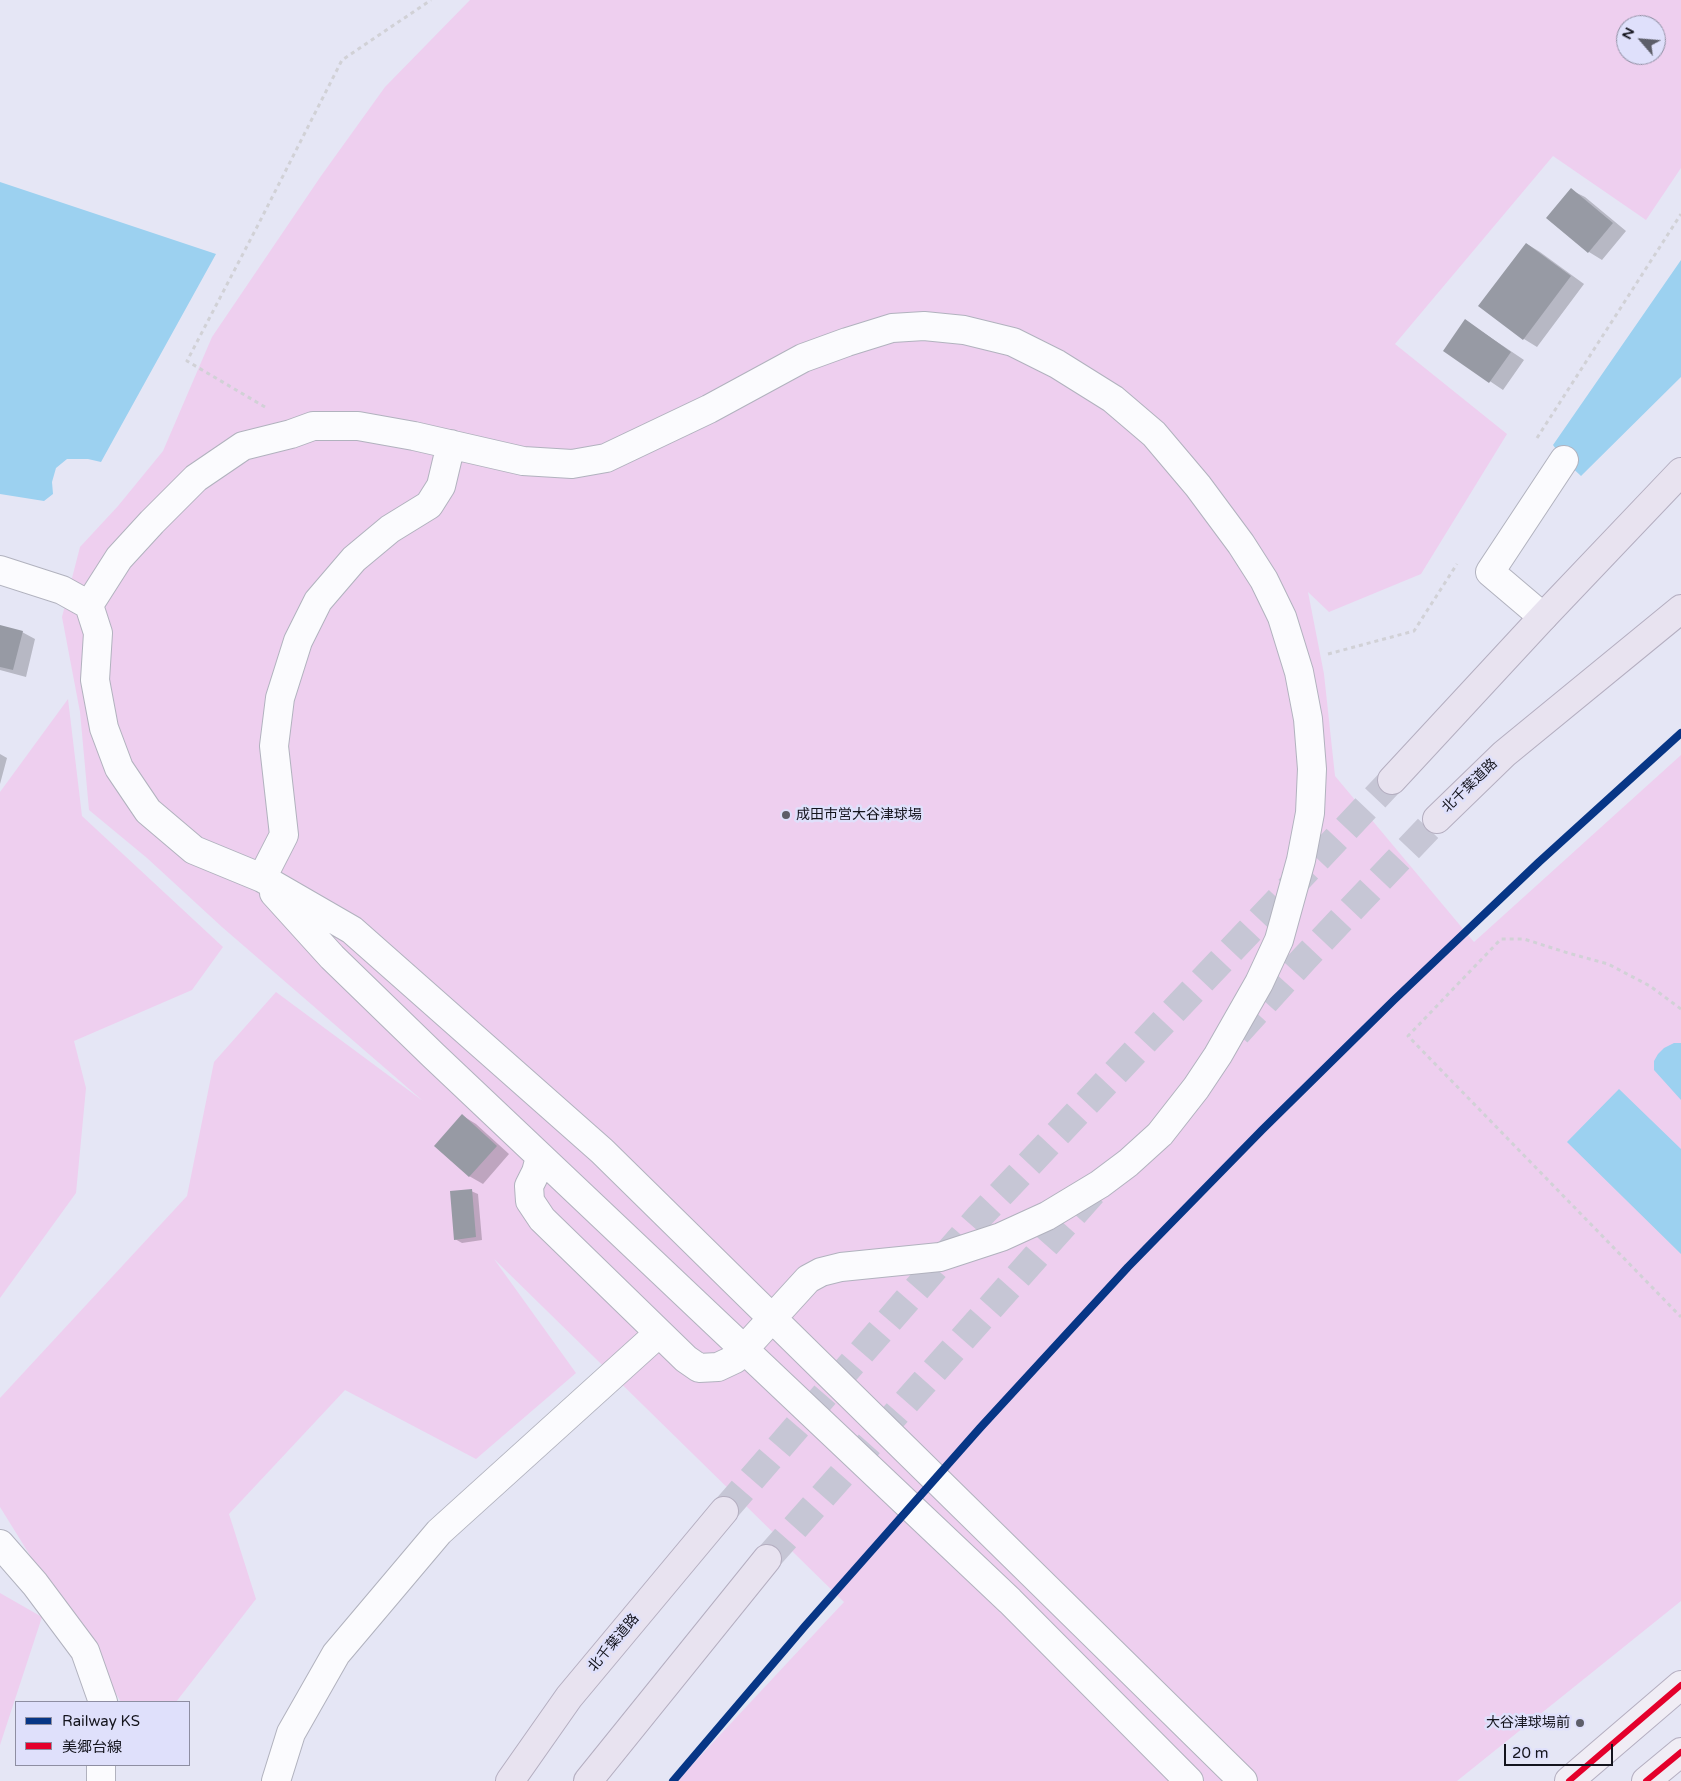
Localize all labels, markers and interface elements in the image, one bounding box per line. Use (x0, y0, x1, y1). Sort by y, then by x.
north arrow (1616, 15, 1666, 65)
text: N (1618, 25, 1638, 42)
street label: 北千葉道路 (1439, 756, 1501, 816)
place label: 成田市営大谷津球場 (796, 807, 922, 823)
marker: 成田市営大谷津球場 (780, 809, 792, 821)
street label: 北千葉道路 (585, 1611, 643, 1675)
legend (15, 1701, 190, 1766)
text: Railway KS (62, 1712, 140, 1730)
place label: 大谷津球場前 (1486, 1715, 1570, 1731)
marker: 大谷津球場前 (1574, 1717, 1586, 1729)
scale bar (1506, 1734, 1615, 1766)
text: 美郷台線 (62, 1738, 122, 1756)
text: 20 m (1512, 1744, 1549, 1762)

